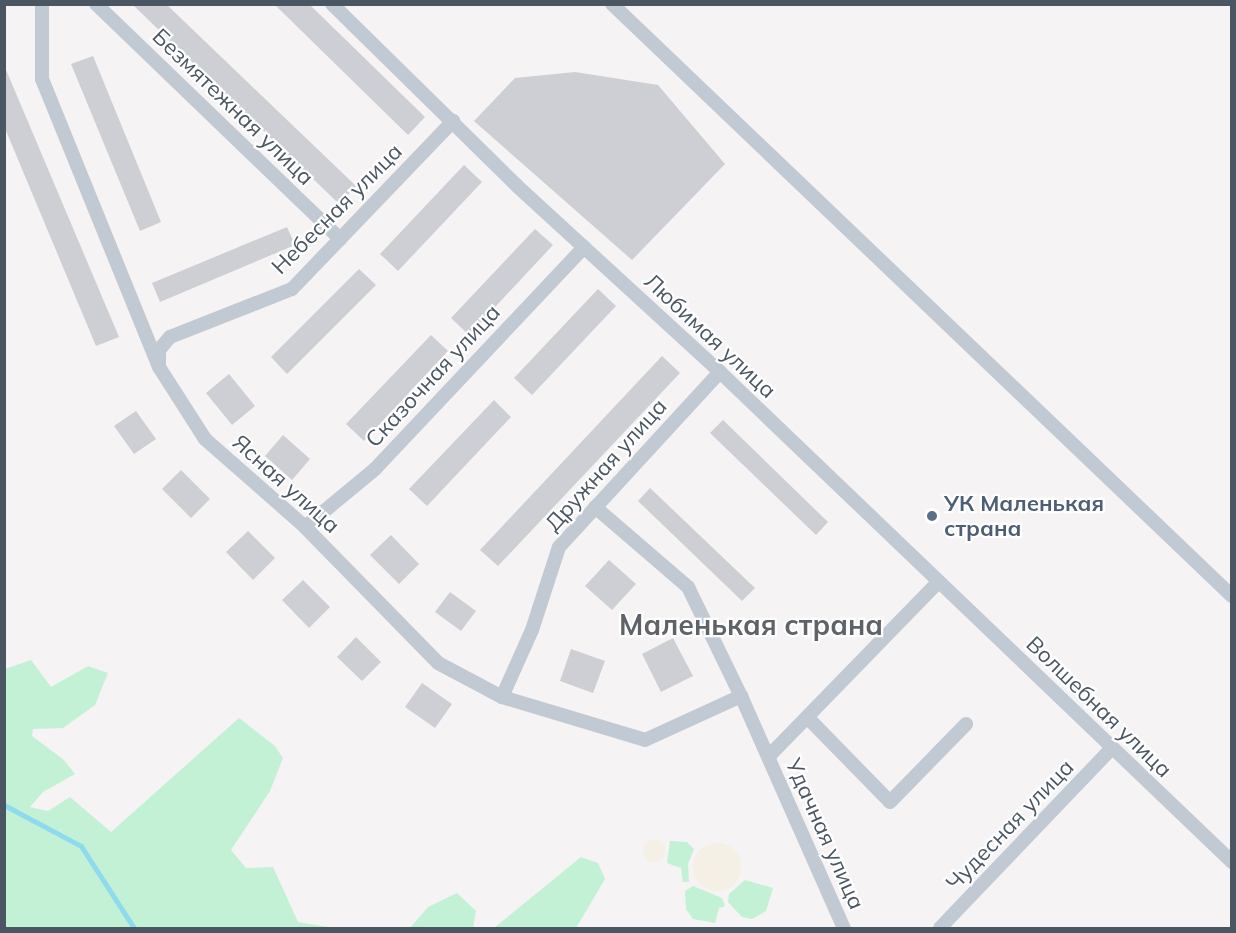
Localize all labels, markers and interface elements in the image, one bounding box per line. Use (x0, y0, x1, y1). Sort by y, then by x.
street label: Безмятежная улица (147, 23, 319, 191)
street label: Небесная улица (266, 138, 408, 280)
street label: Любимая улица (639, 268, 781, 404)
street label: Сказочная улица (360, 299, 506, 453)
street label: Дружная улица (540, 393, 672, 537)
street label: Ясная улица (227, 429, 345, 539)
place label: УК Маленькая страна (944, 490, 1104, 542)
marker: УК Маленькая страна (925, 509, 939, 523)
district label: Маленькая страна (619, 608, 883, 642)
street label: Волшебная улица (1021, 631, 1177, 783)
street label: Чудесная улица (941, 754, 1079, 896)
street label: Удачная улица (780, 755, 870, 913)

